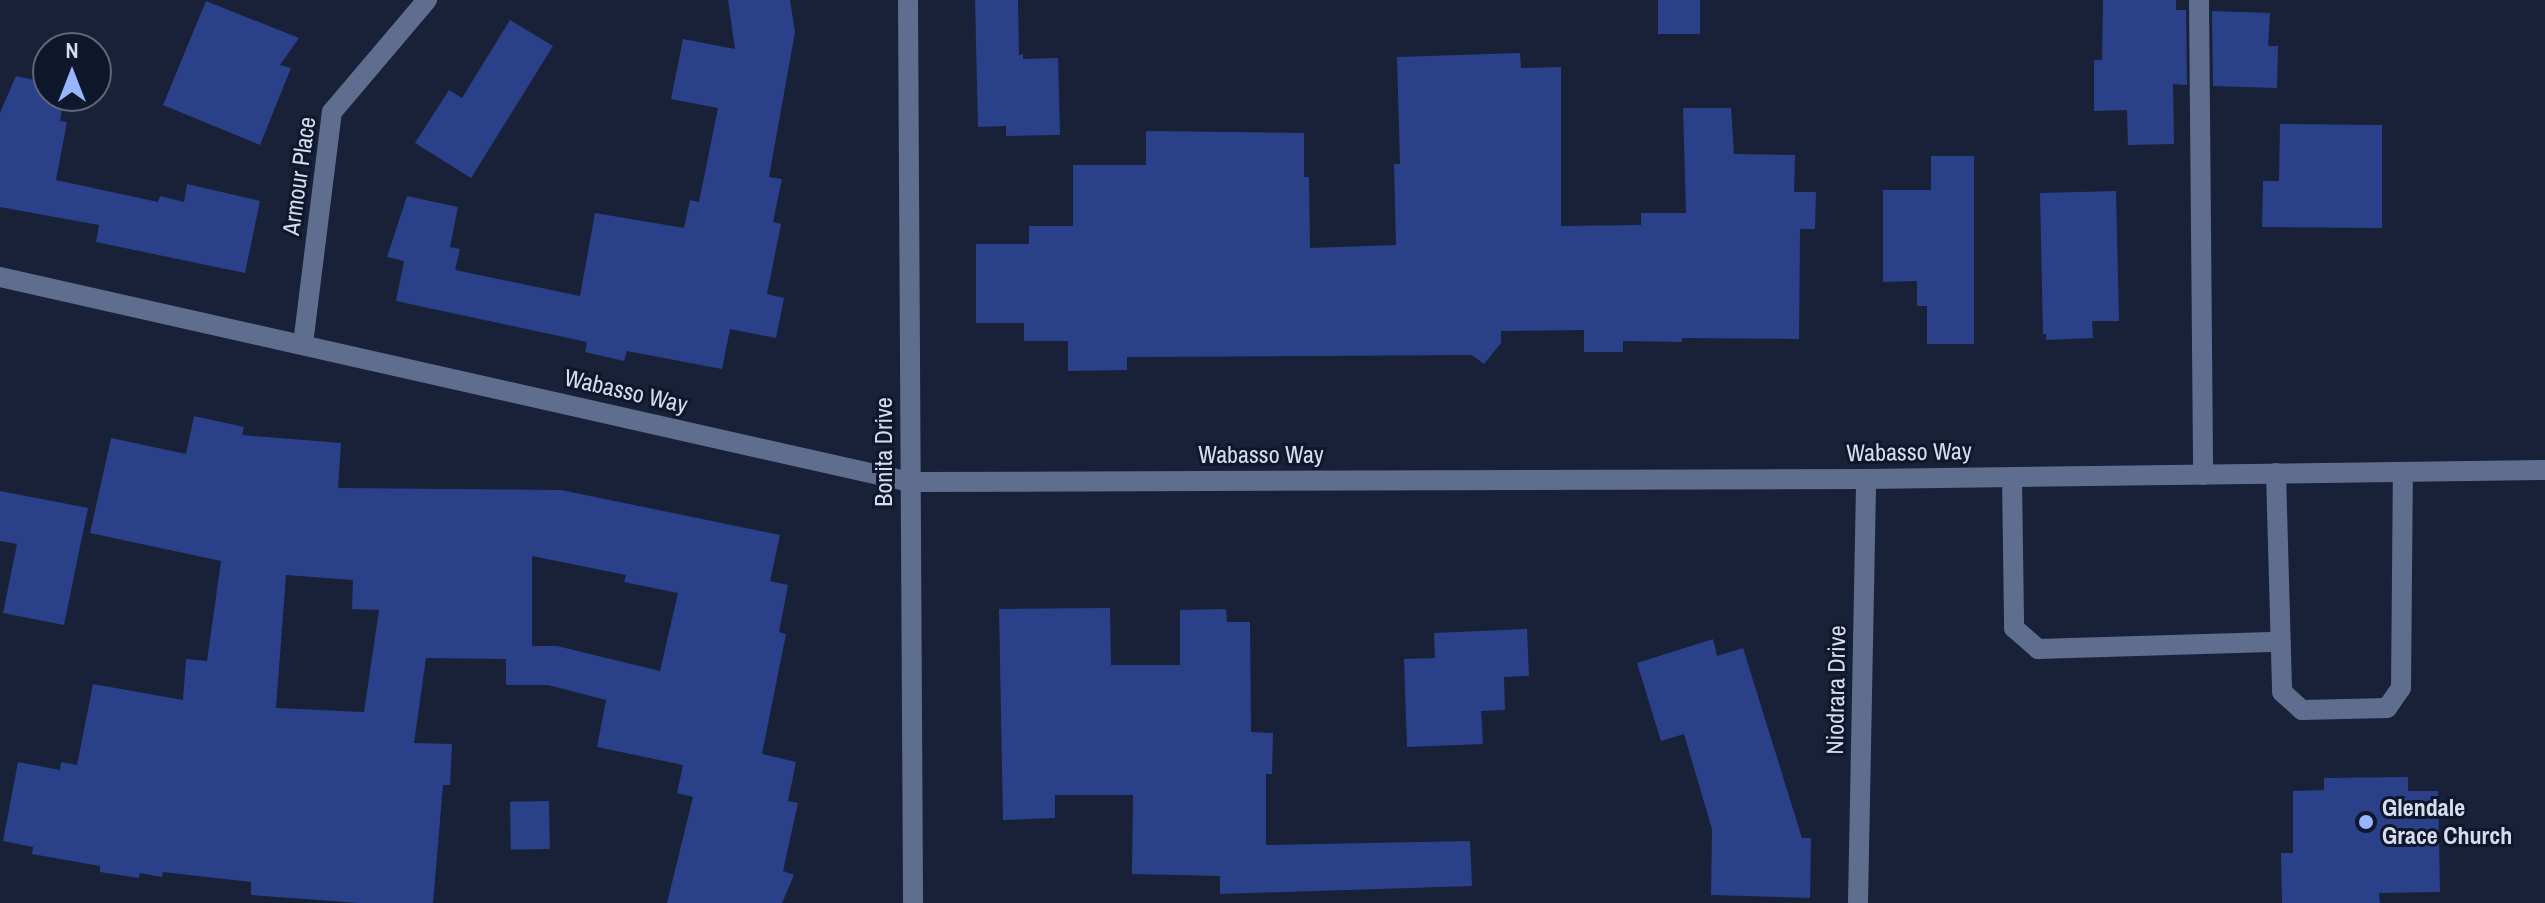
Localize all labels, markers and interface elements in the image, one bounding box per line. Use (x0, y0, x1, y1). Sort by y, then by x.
north arrow (32, 32, 112, 112)
text: N (65, 35, 79, 65)
street label: Armour Place (276, 115, 322, 237)
street label: Wabasso Way (562, 363, 690, 419)
street label: Bonita Drive (870, 397, 898, 507)
street label: Wabasso Way (1846, 437, 1972, 467)
street label: Wabasso Way (1198, 441, 1324, 469)
street label: Niodrara Drive (1820, 625, 1852, 755)
place label: Glendale Grace Church (2382, 794, 2512, 850)
marker: Glendale Grace Church (2357, 813, 2375, 831)

